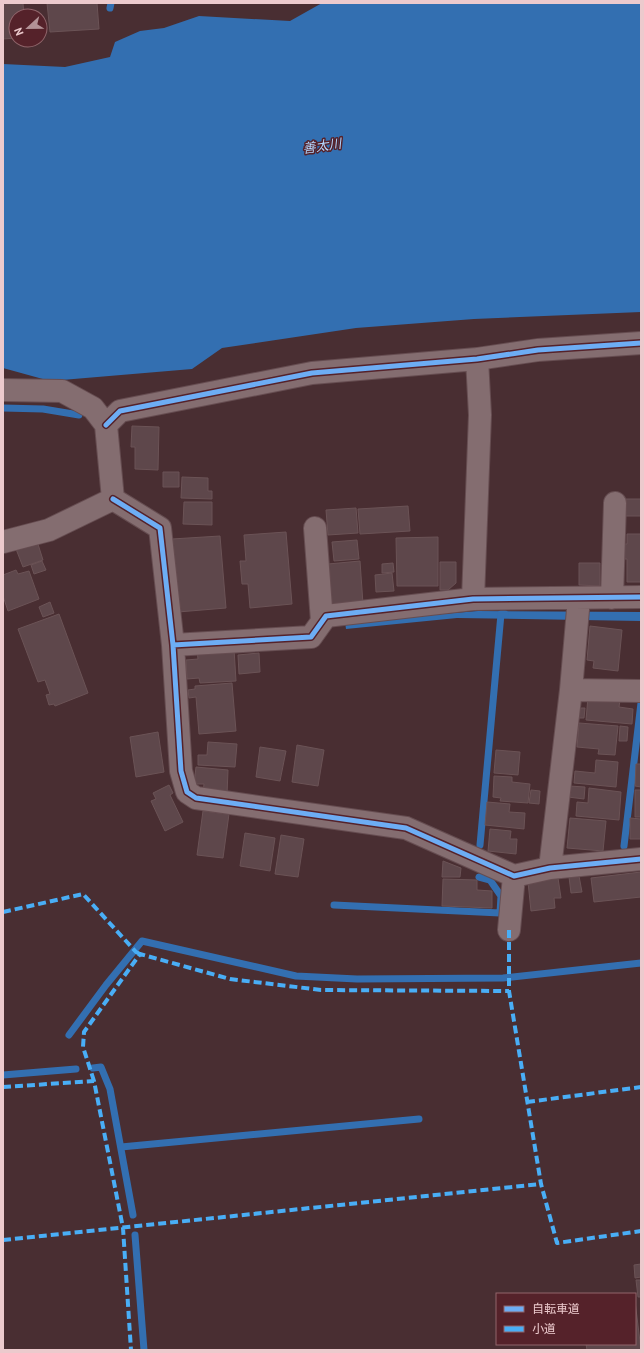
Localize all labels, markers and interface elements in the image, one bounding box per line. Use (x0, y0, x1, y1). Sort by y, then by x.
north arrow (8, 8, 48, 48)
text: N (11, 26, 27, 38)
water label: 善太川 (301, 135, 344, 157)
legend (496, 1293, 636, 1345)
text: 自転車道 (532, 1301, 580, 1316)
text: 小道 (532, 1321, 556, 1336)

